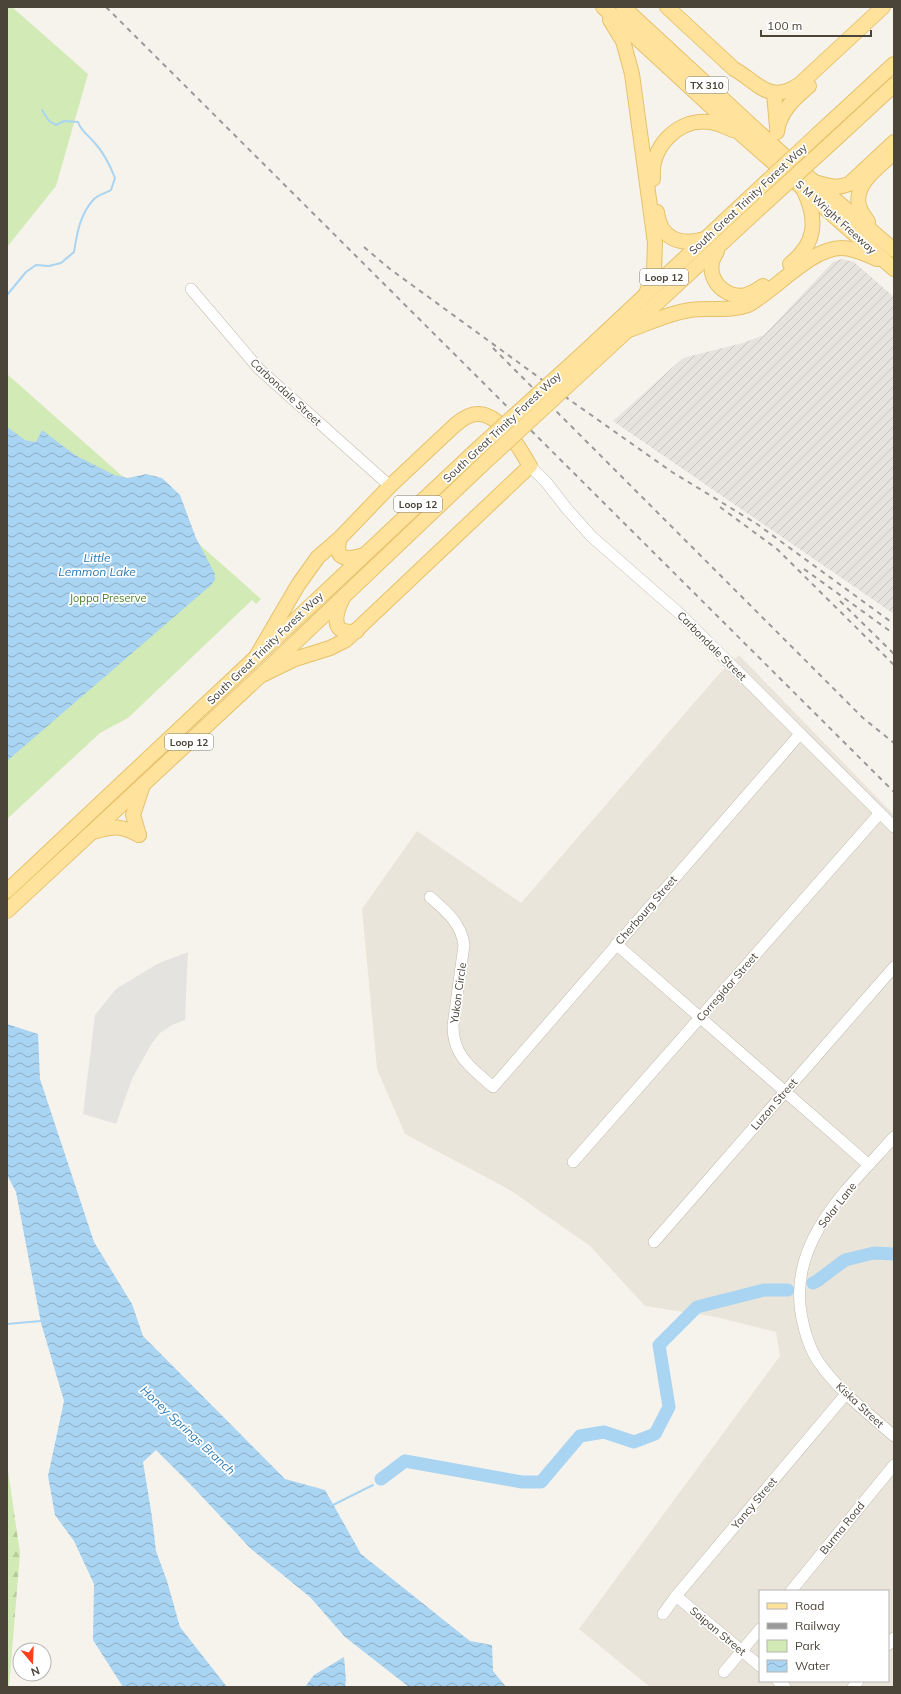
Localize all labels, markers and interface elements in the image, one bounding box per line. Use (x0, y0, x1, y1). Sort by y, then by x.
scale bar (761, 12, 871, 38)
text: 100 m (767, 18, 802, 33)
road number: TX 310 (686, 77, 728, 93)
street label: South Great Trinity Forest Way (686, 140, 810, 257)
street label: S M Wright Freeway (793, 177, 879, 257)
road number: Loop 12 (640, 269, 688, 285)
street label: Carbondale Street (247, 355, 325, 429)
street label: South Great Trinity Forest Way (440, 368, 564, 485)
road number: Loop 12 (394, 496, 442, 512)
water label: Little Lemmon Lake (58, 550, 136, 579)
street label: South Great Trinity Forest Way (204, 589, 326, 707)
park label: Joppa Preserve (69, 591, 147, 605)
street label: Carbondale Street (674, 608, 750, 684)
road number: Loop 12 (165, 734, 213, 750)
street label: Cherbourg Street (612, 872, 680, 947)
street label: Corregidor Street (693, 950, 761, 1024)
street label: Yukon Circle (447, 962, 469, 1025)
street label: Luzon Street (748, 1075, 800, 1133)
street label: Solar Lane (815, 1179, 859, 1231)
street label: Kiska Street (833, 1379, 887, 1431)
water label: Honey Springs Branch (138, 1382, 238, 1478)
street label: Yancy Street (728, 1474, 780, 1533)
street label: Burma Road (816, 1499, 868, 1557)
legend (759, 1590, 889, 1682)
text: Road (795, 1598, 824, 1613)
street label: Saipan Street (687, 1603, 749, 1659)
text: Railway (795, 1618, 841, 1633)
text: Park (795, 1638, 821, 1653)
north arrow (12, 1642, 52, 1682)
text: Water (795, 1658, 831, 1673)
text: N (29, 1663, 41, 1679)

